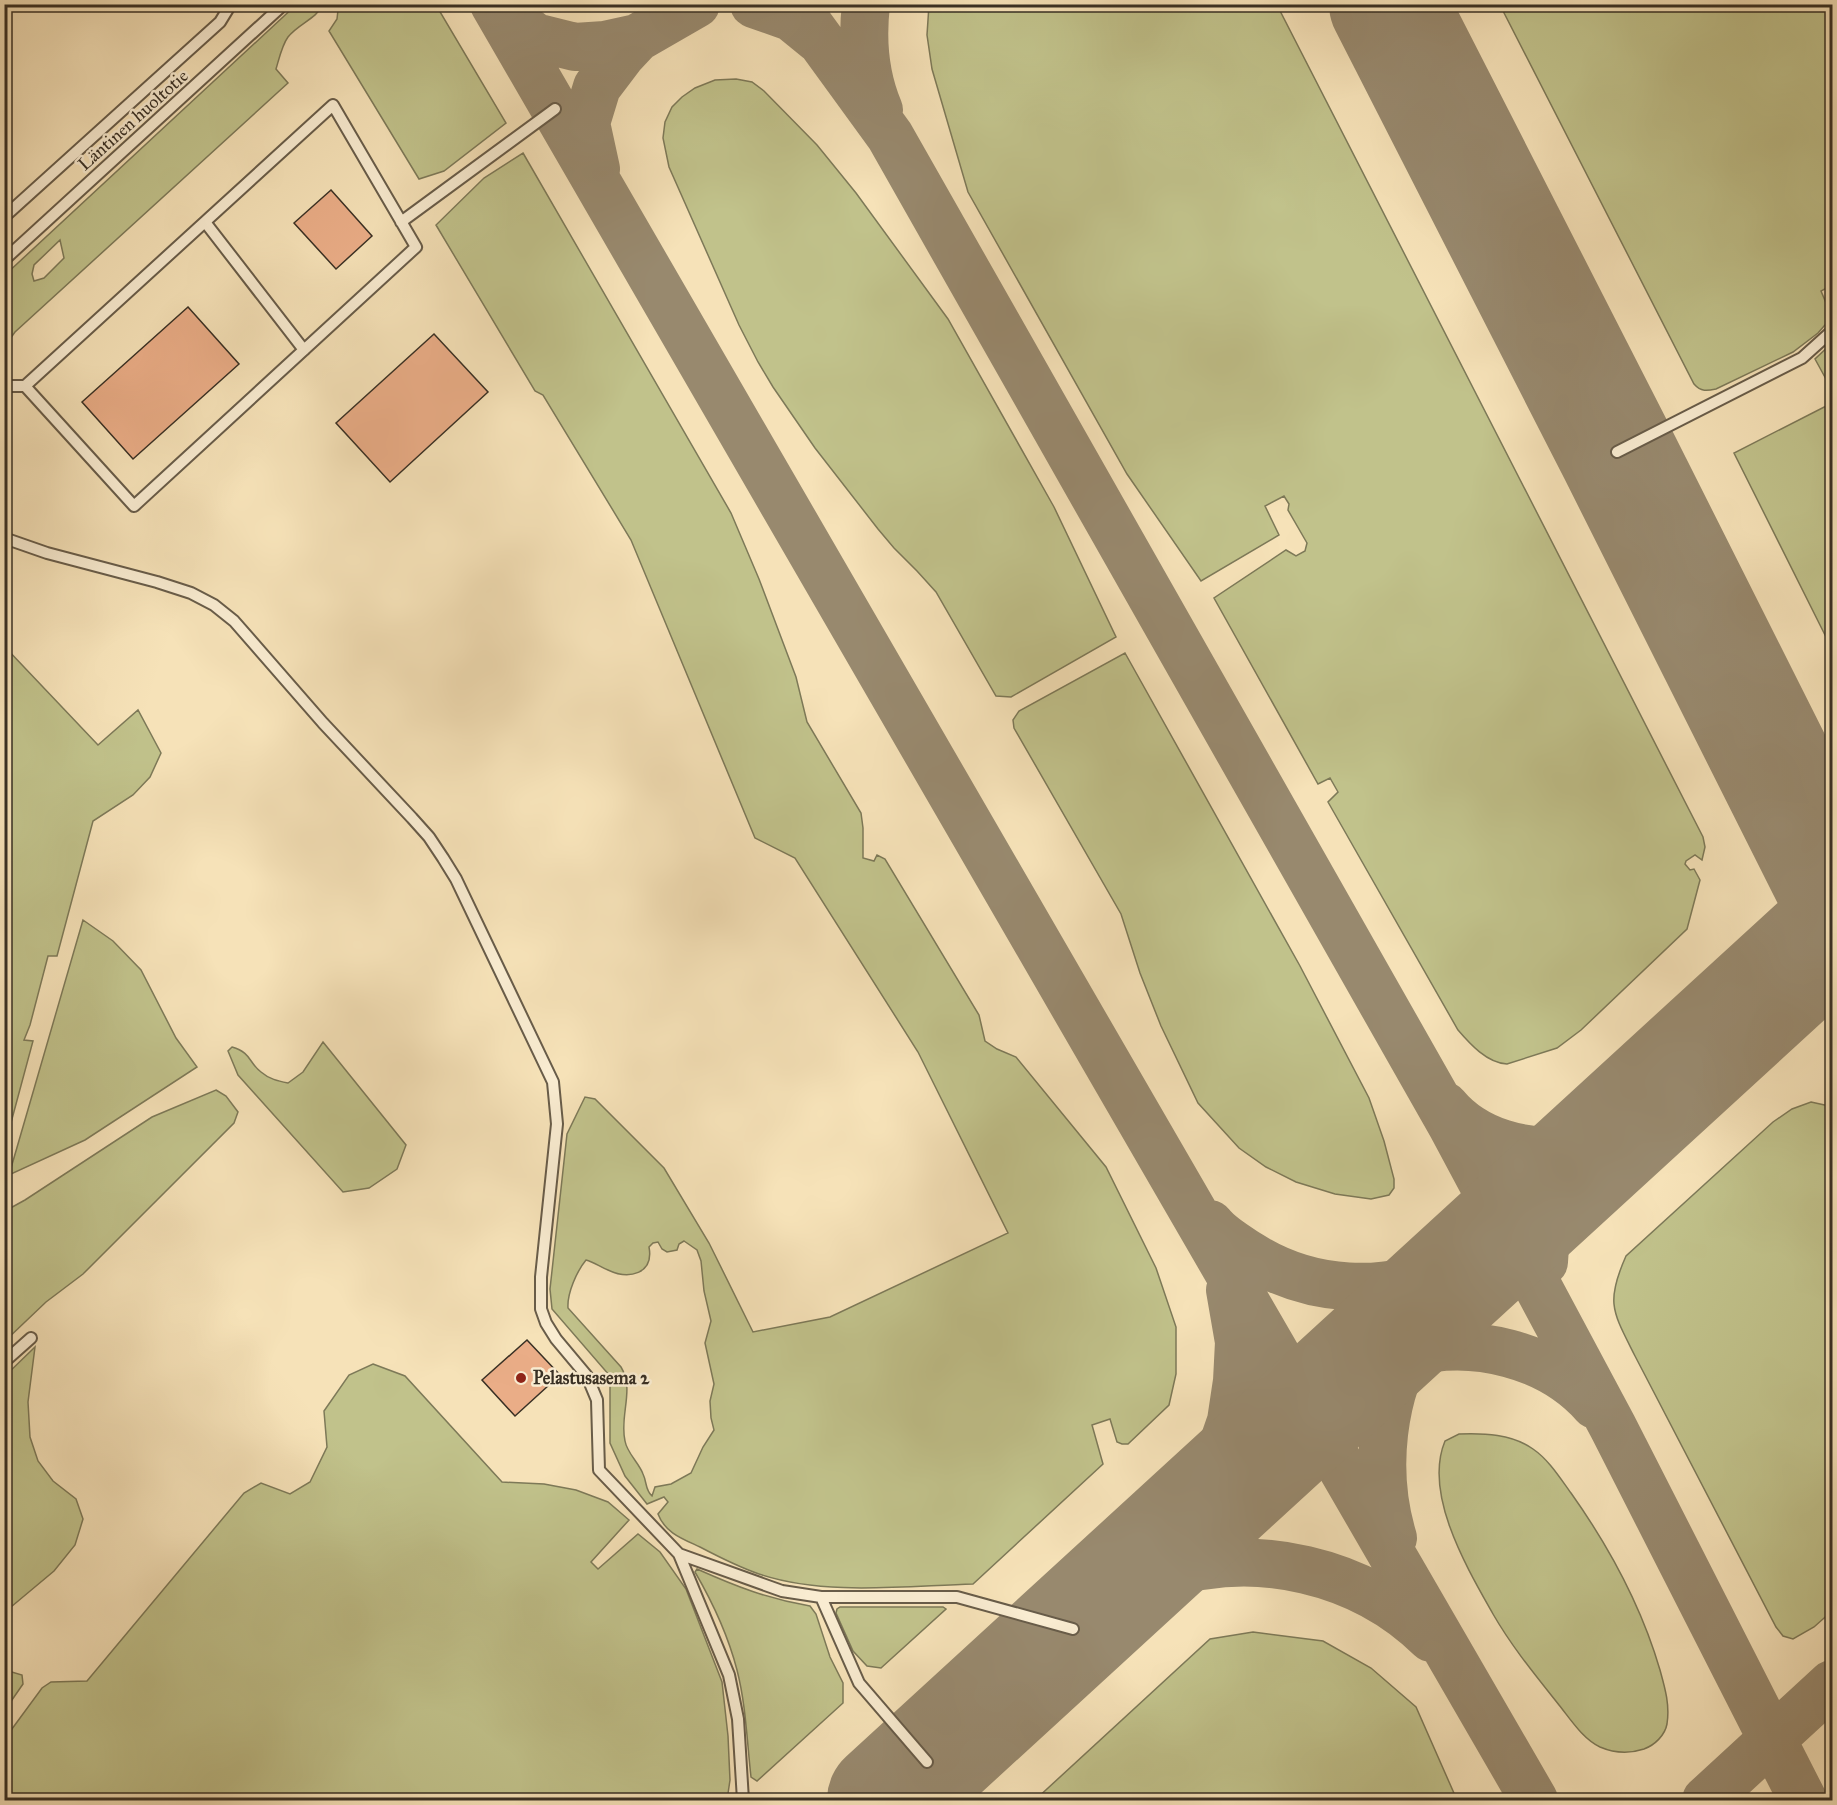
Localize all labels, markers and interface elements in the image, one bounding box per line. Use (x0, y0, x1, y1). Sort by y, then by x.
street label: Läntinen huoltotie (73, 65, 193, 175)
place label: Pelastusasema 2 (533, 1367, 650, 1389)
marker: Pelastusasema 2 (514, 1371, 528, 1385)

